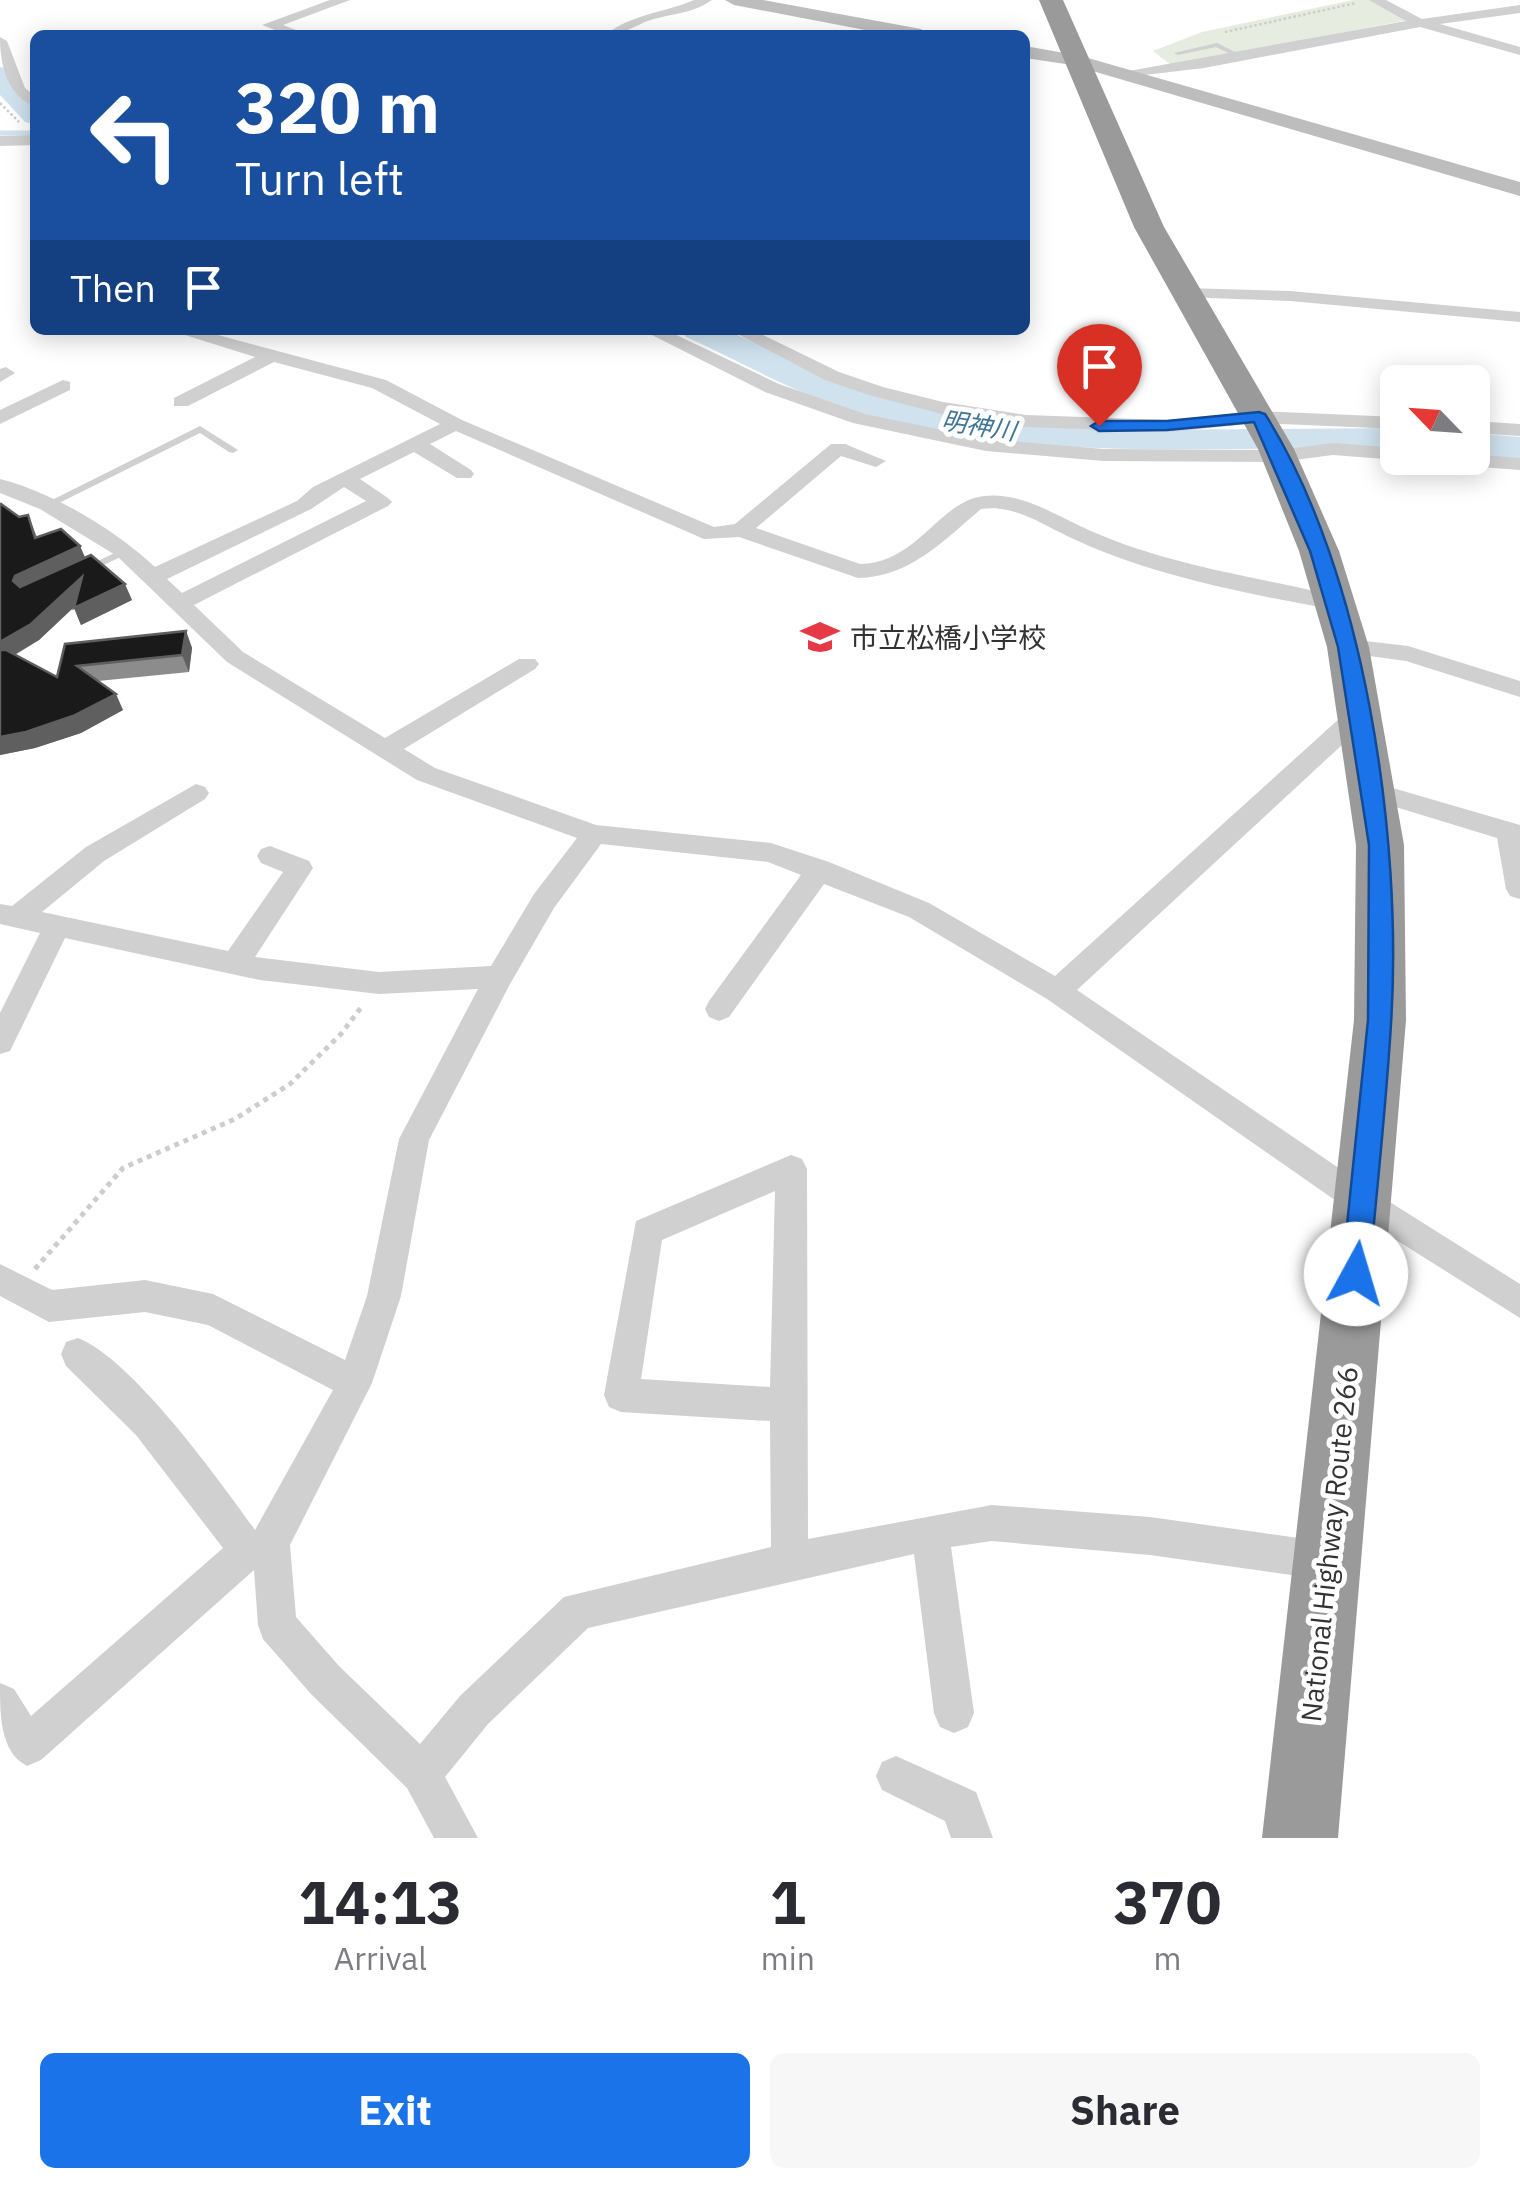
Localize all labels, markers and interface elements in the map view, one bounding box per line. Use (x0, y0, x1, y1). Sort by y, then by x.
text: 320 m (235, 61, 440, 152)
icon: left (70, 70, 200, 200)
text: Turn left (235, 149, 404, 207)
icon: arrive (176, 260, 231, 315)
text: Then (70, 263, 156, 312)
pin (1057, 324, 1142, 427)
icon: arrive (1072, 339, 1127, 394)
north arrow (1380, 365, 1490, 475)
map controls (1380, 365, 1490, 475)
water label: 明神川 (939, 403, 1022, 448)
school or university icon: 市立松橋小学校 (799, 616, 841, 658)
place label: 市立松橋小学校 (850, 619, 1046, 656)
position arrow (1304, 1222, 1408, 1326)
street label: National Highway Route 266 (1292, 1364, 1366, 1724)
text: 14:13 (299, 1862, 462, 1941)
text: 1 (770, 1862, 806, 1941)
text: 370 (1113, 1862, 1221, 1941)
text: Arrival (334, 1937, 427, 1979)
text: min (761, 1937, 815, 1979)
text: m (1154, 1937, 1181, 1979)
button: Exit (40, 2053, 750, 2168)
button: Share (770, 2053, 1480, 2168)

